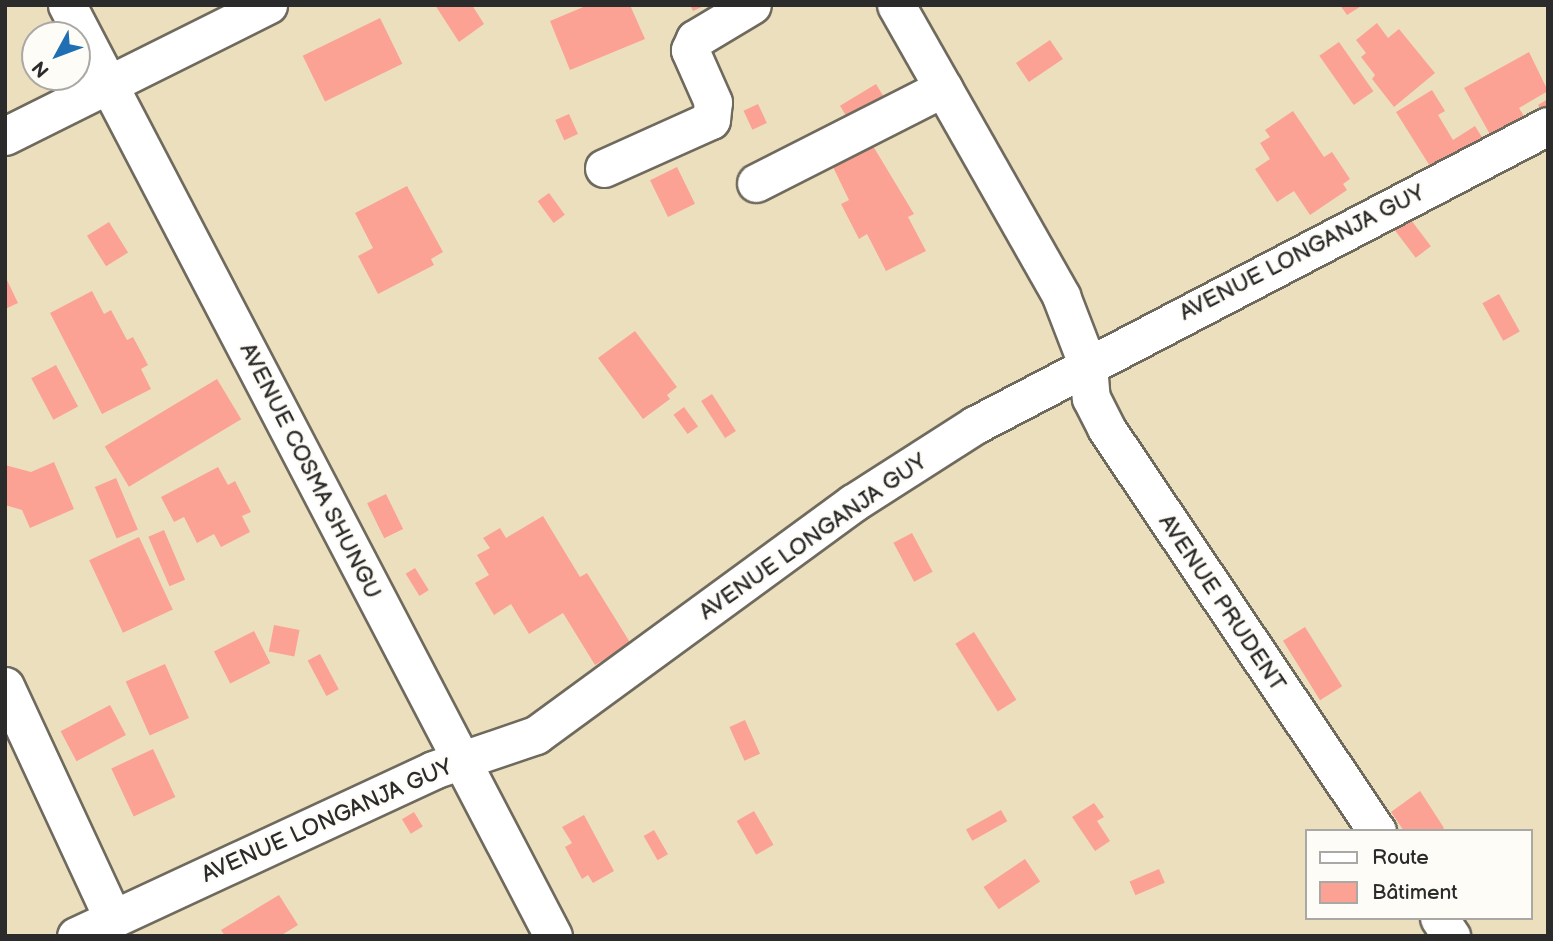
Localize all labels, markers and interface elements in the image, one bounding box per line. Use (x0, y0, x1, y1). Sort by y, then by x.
north arrow (21, 21, 91, 91)
text: N (28, 56, 55, 82)
street label: AVENUE LONGANJA GUY (1175, 179, 1429, 327)
street label: AVENUE COSMA SHUNGU (233, 338, 387, 604)
street label: AVENUE LONGANJA GUY (694, 448, 932, 626)
street label: AVENUE PRUDENT (1152, 509, 1292, 697)
street label: AVENUE LONGANJA GUY (197, 753, 457, 889)
legend (1304, 829, 1532, 920)
text: Route (1372, 845, 1429, 870)
text: Bâtiment (1372, 880, 1458, 905)

